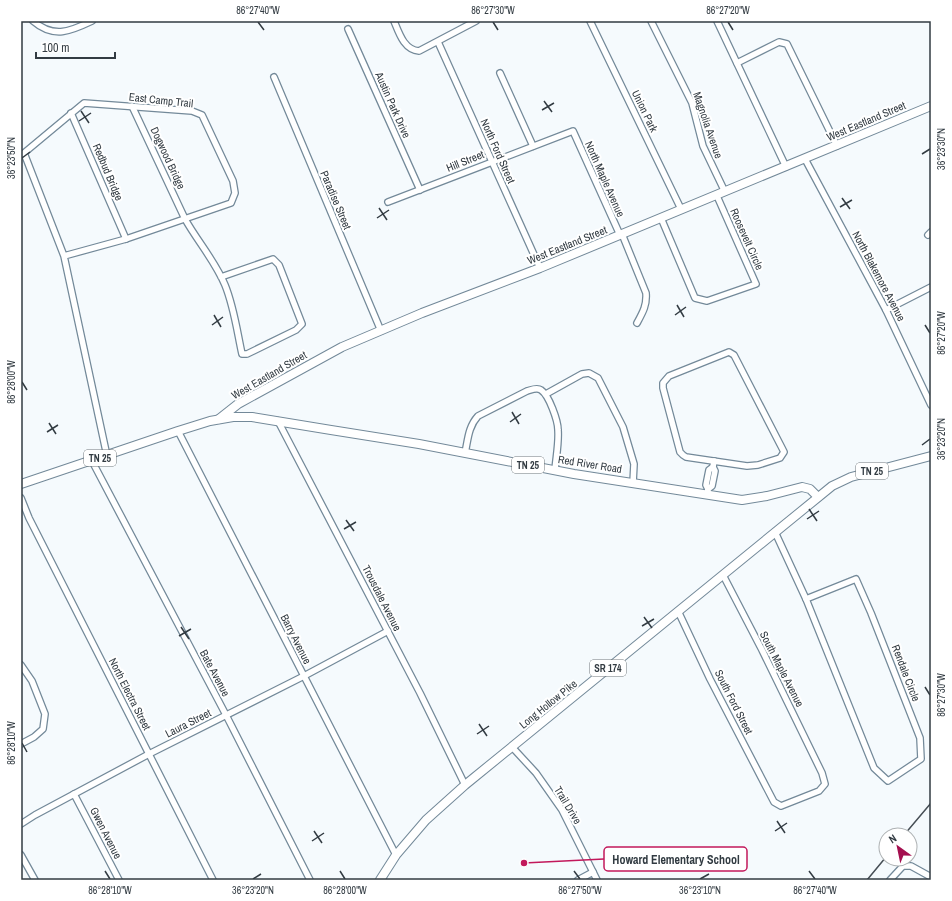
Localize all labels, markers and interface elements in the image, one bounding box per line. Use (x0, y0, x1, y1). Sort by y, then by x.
text: 86°27'40"W (236, 4, 280, 17)
text: 86°27'30"W (471, 4, 515, 17)
text: 86°27'20"W (706, 4, 750, 17)
scale bar (36, 34, 115, 60)
text: 100 m (42, 40, 69, 56)
street label: Austin Park Drive (372, 69, 414, 140)
street label: Union Park (629, 88, 661, 135)
street label: East Camp Trail (128, 90, 194, 110)
street label: Magnolia Avenue (690, 90, 726, 160)
street label: West Eastland Street (824, 98, 908, 144)
street label: North Ford Street (478, 117, 519, 186)
street label: Dogwood Bridge (147, 125, 189, 191)
text: 36°23'30"N (935, 128, 948, 170)
text: 36°23'50"N (5, 137, 18, 179)
street label: North Maple Avenue (582, 139, 628, 219)
street label: Redbud Bridge (90, 141, 126, 203)
street label: Hill Street (444, 147, 486, 175)
street label: Paradise Street (317, 168, 355, 232)
street label: Roosevelt Circle (727, 206, 767, 272)
street label: West Eastland Street (525, 222, 609, 267)
street label: North Blakemore Avenue (849, 229, 909, 323)
text: 86°27'20"W (935, 311, 948, 355)
street label: West Eastland Street (229, 348, 310, 402)
text: 86°28'00"W (5, 360, 18, 404)
text: 36°23'20"N (935, 418, 948, 460)
road number: TN 25 (84, 450, 116, 466)
street label: Red River Road (557, 452, 623, 476)
road number: TN 25 (512, 457, 544, 473)
road number: TN 25 (856, 463, 888, 479)
street label: Trousdale Avenue (359, 563, 405, 633)
street label: Barry Avenue (278, 612, 314, 666)
street label: South Maple Avenue (757, 629, 807, 709)
street label: Rendale Circle (889, 643, 923, 703)
street label: Bate Avenue (197, 647, 233, 699)
street label: North Electra Street (106, 656, 154, 733)
road number: SR 174 (590, 660, 626, 676)
street label: South Ford Street (712, 667, 757, 737)
text: 86°27'30"W (935, 673, 948, 717)
street label: Long Hollow Pike (516, 676, 580, 732)
street label: Laura Street (163, 705, 214, 741)
text: 86°28'10"W (5, 721, 18, 765)
street label: Trail Drive (551, 783, 585, 827)
street label: Gwen Avenue (87, 805, 125, 861)
north arrow (878, 827, 918, 867)
text: N (886, 831, 899, 846)
callout: Howard Elementary School (604, 847, 747, 871)
text: Howard Elementary School (612, 852, 740, 868)
text: 86°28'10"W (88, 884, 132, 897)
text: 36°23'20"N (232, 884, 274, 897)
text: 86°28'00"W (323, 884, 367, 897)
text: 86°27'50"W (558, 884, 602, 897)
text: 36°23'10"N (679, 884, 721, 897)
text: 86°27'40"W (793, 884, 837, 897)

